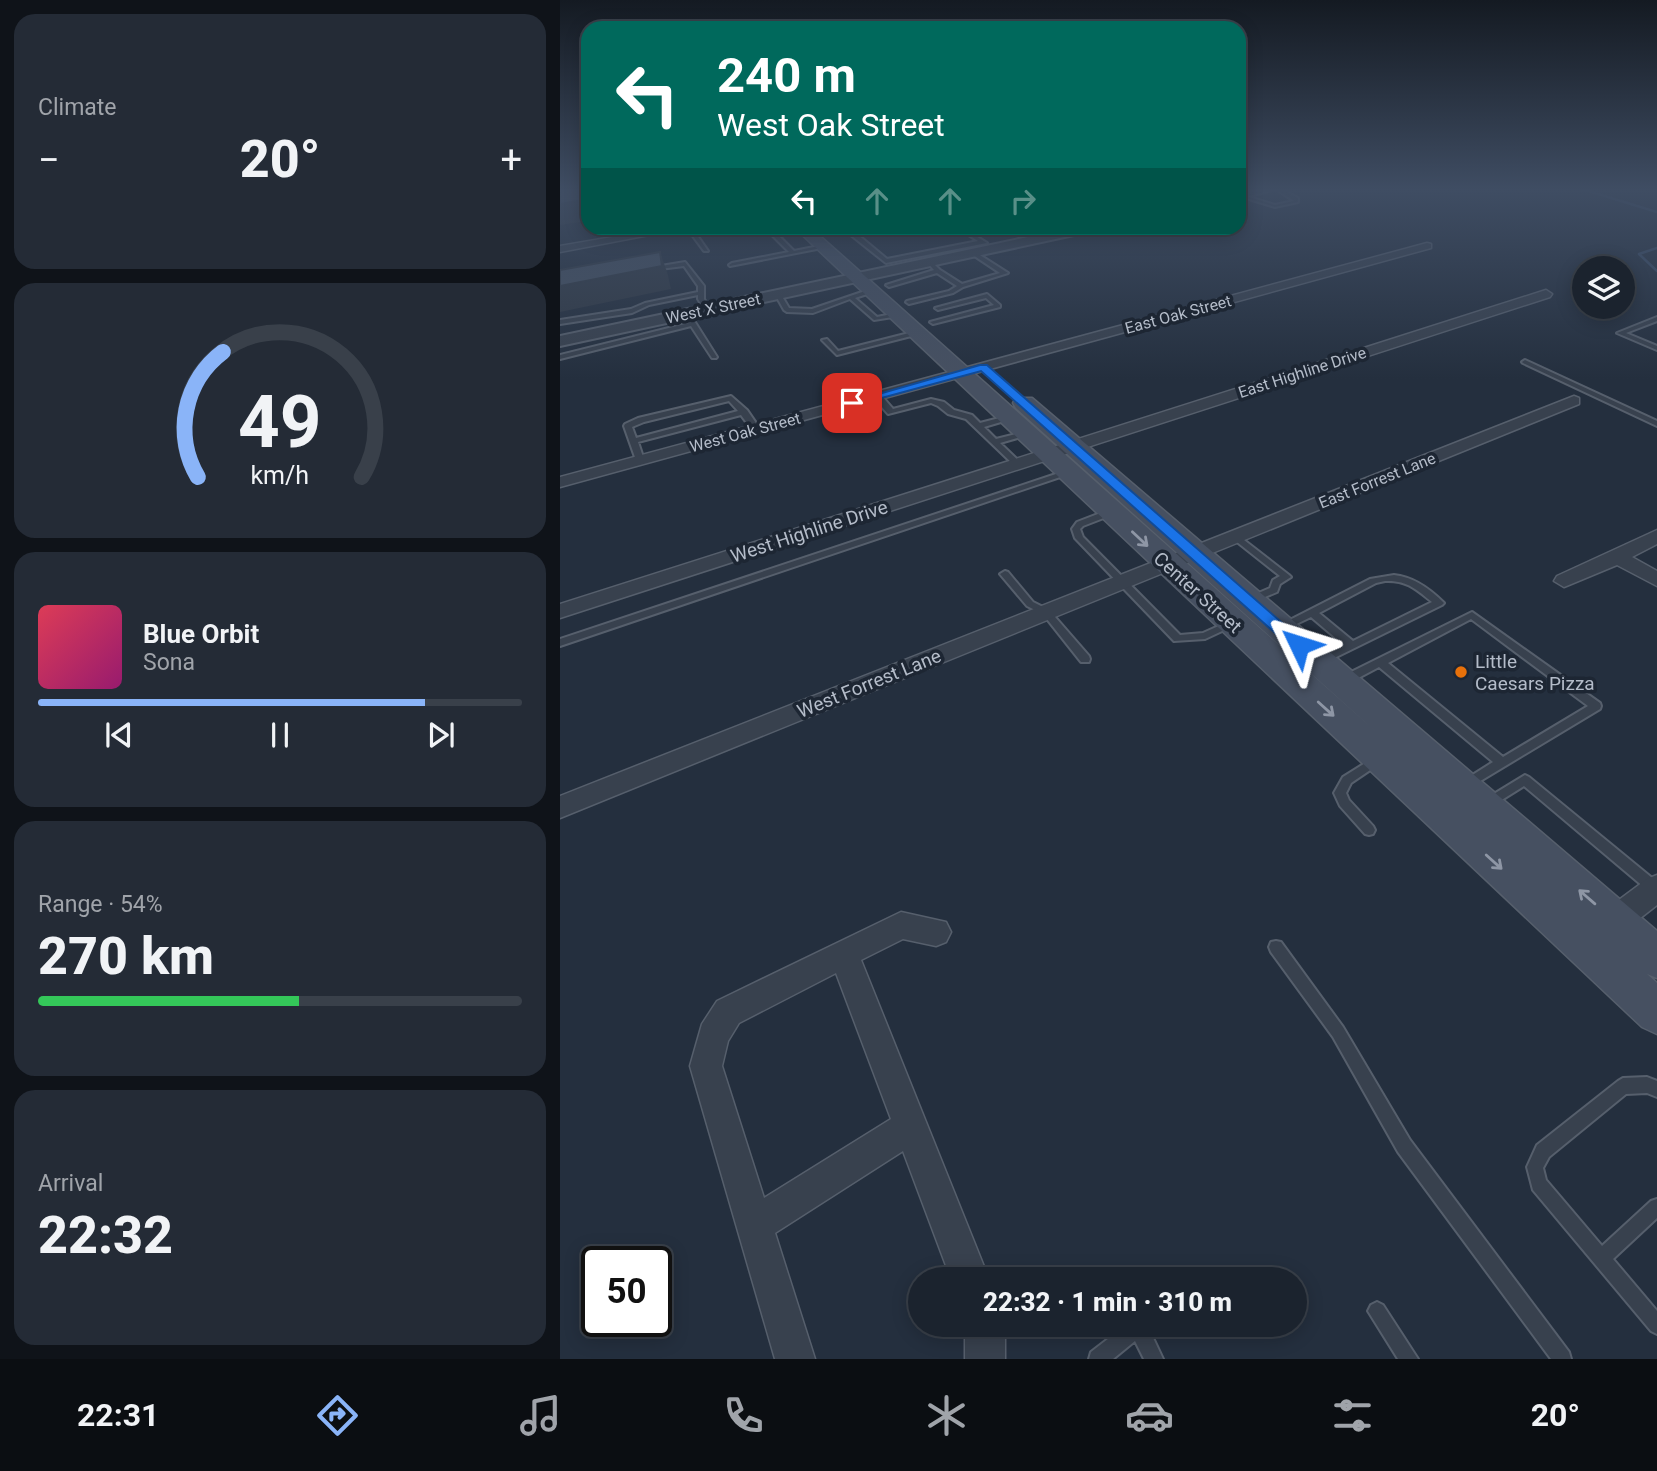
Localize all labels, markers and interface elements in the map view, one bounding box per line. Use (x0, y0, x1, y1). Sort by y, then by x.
text: 240 m (717, 47, 856, 104)
icon: left (602, 49, 693, 140)
text: Climate (38, 94, 117, 121)
text: West Oak Street (717, 106, 945, 144)
text: 20° (240, 129, 320, 190)
text: − (38, 138, 60, 182)
text: + (500, 138, 522, 182)
icon: left (785, 182, 823, 220)
icon: ahead (858, 182, 896, 220)
icon: ahead (931, 182, 969, 220)
icon: right (1004, 182, 1042, 220)
map controls (1572, 256, 1635, 319)
button: layers (1572, 256, 1635, 319)
street label: West X Street (664, 289, 762, 328)
street label: East Oak Street (1123, 291, 1233, 338)
street label: East Highline Drive (1236, 343, 1369, 402)
pin (822, 373, 882, 433)
text: 49 (238, 379, 322, 465)
icon: arrive (833, 384, 871, 422)
street label: West Oak Street (688, 409, 803, 456)
street label: East Forrest Lane (1316, 448, 1438, 513)
text: km/h (251, 460, 309, 489)
street label: West Highline Drive (728, 495, 891, 568)
one-way arrow (1131, 531, 1149, 547)
street label: Center Street (1149, 547, 1246, 638)
position arrow (1262, 608, 1336, 682)
text: Blue Orbit (143, 619, 259, 649)
street label: West Forrest Lane (794, 644, 945, 723)
text: Sona (143, 649, 195, 676)
place label: Little Caesars Pizza (1475, 650, 1595, 695)
marker: Little Caesars Pizza (1453, 664, 1469, 680)
one-way arrow (1317, 701, 1335, 717)
icon: previous (100, 716, 138, 754)
icon: pause (261, 716, 299, 754)
icon: next (422, 716, 460, 754)
one-way arrow (1485, 854, 1502, 871)
one-way arrow (1578, 889, 1596, 905)
text: Range · 54% (38, 891, 163, 918)
text: 270 km (38, 926, 214, 987)
text: Arrival (38, 1170, 103, 1197)
text: 22:32 (38, 1205, 173, 1266)
speed limit sign: 50 (581, 1246, 672, 1337)
text: 22:32 · 1 min · 310 m (983, 1287, 1232, 1317)
icon: directions (313, 1391, 362, 1440)
icon: music (516, 1391, 565, 1440)
icon: phone (719, 1391, 768, 1440)
icon: climate (922, 1391, 971, 1440)
icon: car (1125, 1391, 1174, 1440)
icon: filters (1328, 1391, 1377, 1440)
text: 22:31 (77, 1396, 159, 1434)
text: 20° (1531, 1396, 1580, 1434)

